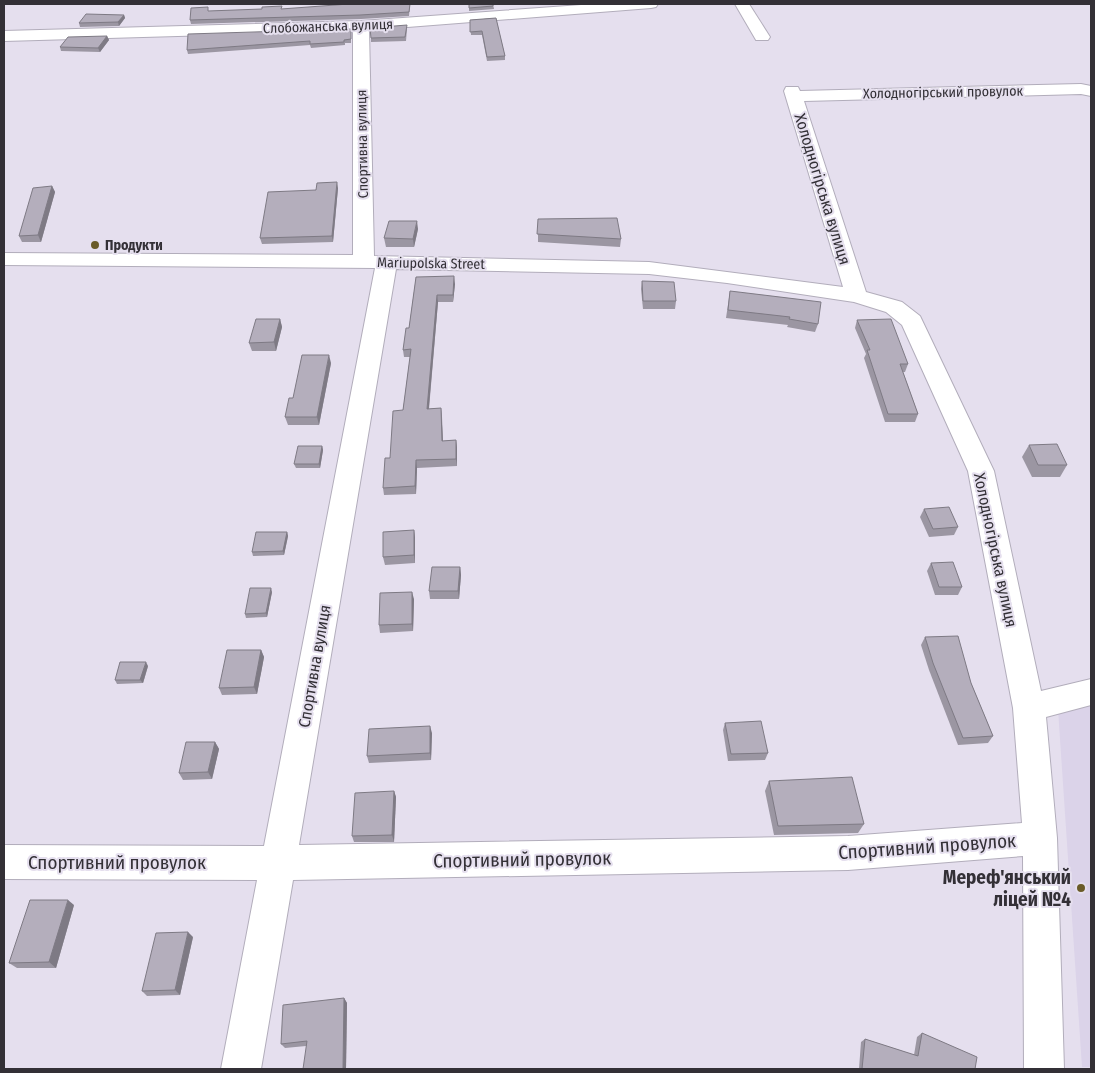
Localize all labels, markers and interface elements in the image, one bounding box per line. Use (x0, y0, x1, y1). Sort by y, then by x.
street label: Слобожанська вулиця (263, 16, 393, 37)
street label: Холодногірський провулок (863, 83, 1024, 102)
street label: Спортивна вулиця (353, 90, 372, 198)
street label: Холодногірська вулиця (790, 111, 855, 267)
place label: Продукти (105, 237, 163, 254)
marker: Продукти (89, 239, 101, 251)
street label: Mariupolska Street (377, 254, 486, 273)
street label: Холодногірська вулиця (970, 471, 1021, 629)
street label: Спортивна вулиця (294, 603, 335, 729)
street label: Спортивний провулок (837, 829, 1017, 864)
street label: Спортивний провулок (433, 846, 611, 873)
street label: Спортивний провулок (28, 851, 206, 874)
place label: Мереф'янський ліцей №4 (943, 866, 1071, 911)
marker: Мереф'янський ліцей №4 (1075, 882, 1087, 894)

